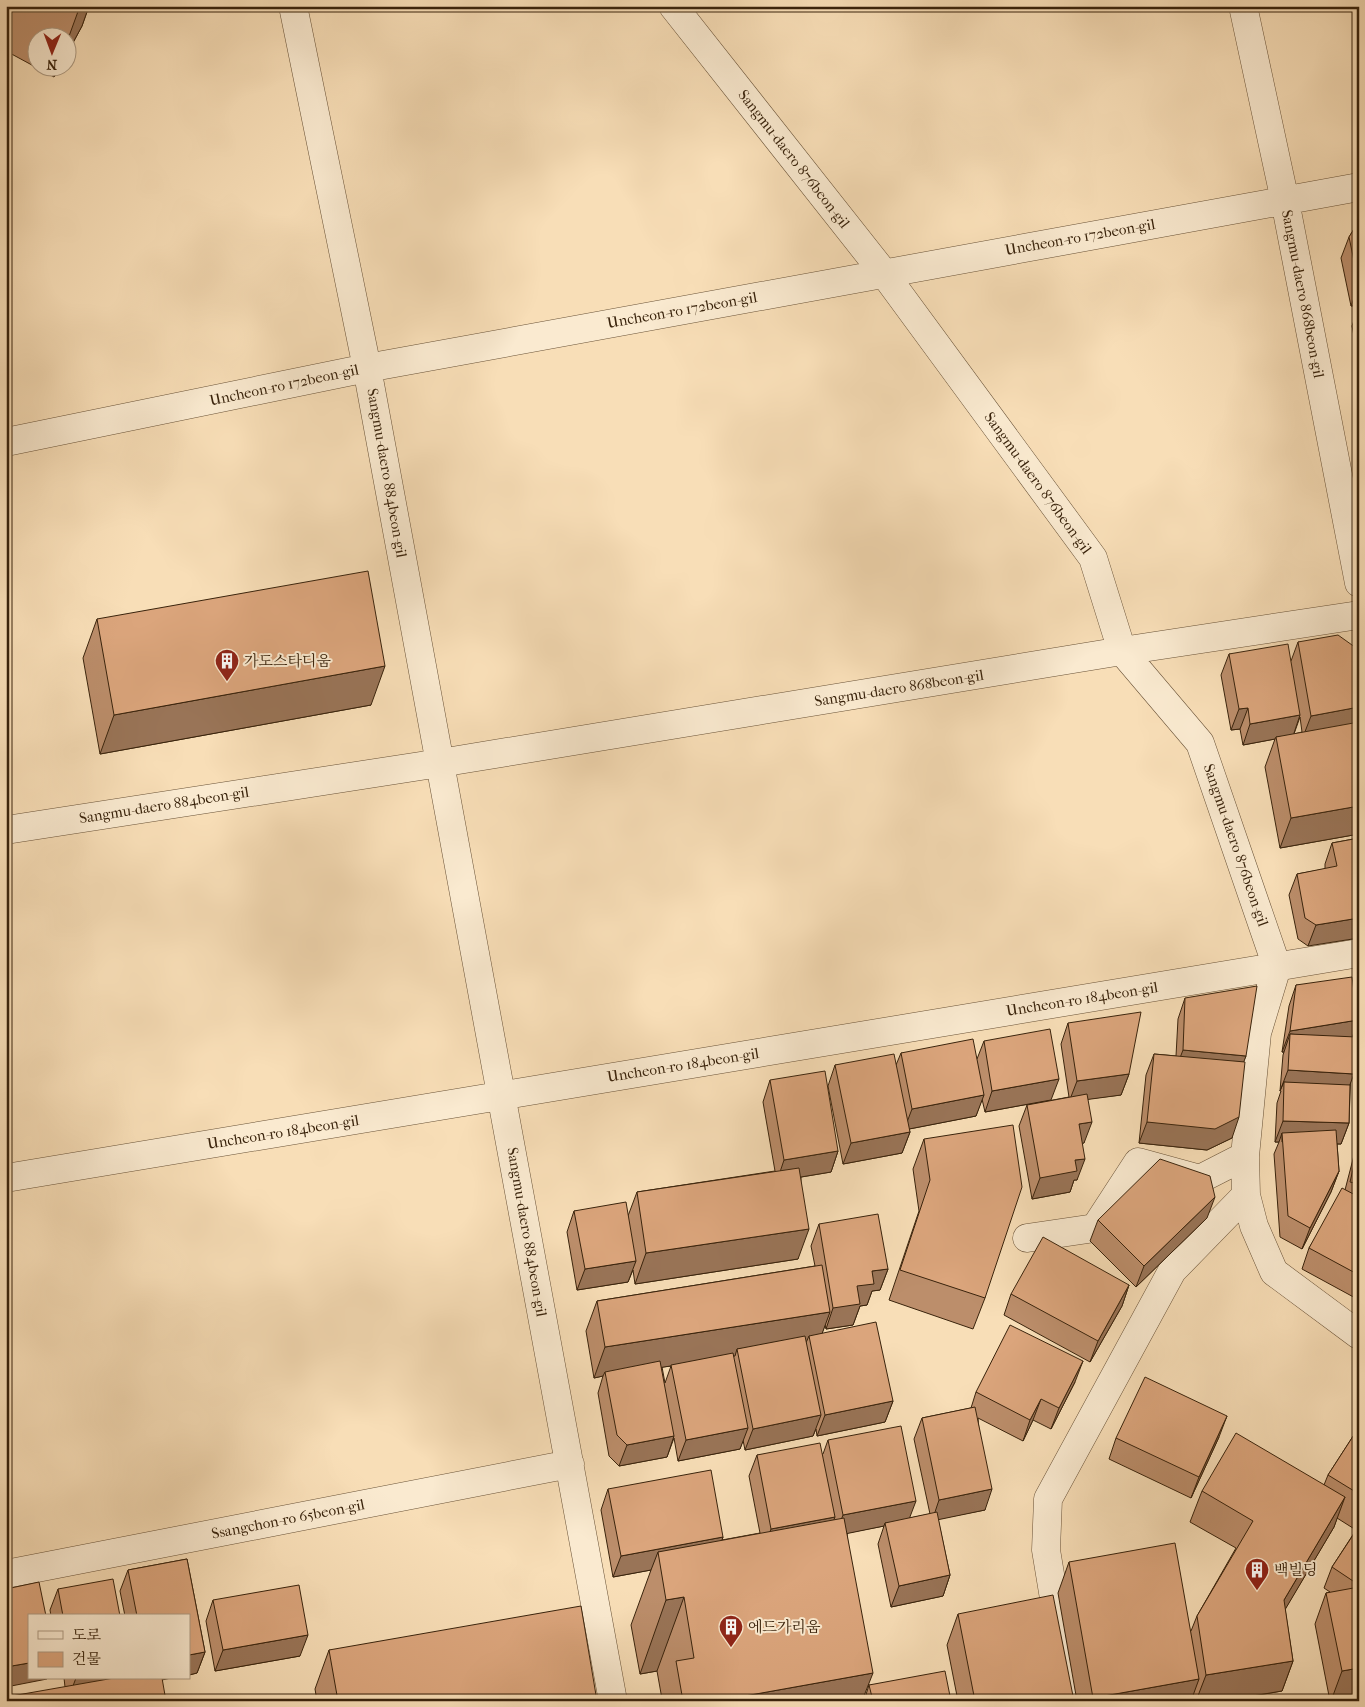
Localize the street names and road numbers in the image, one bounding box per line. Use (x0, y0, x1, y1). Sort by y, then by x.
street label: Sangmu-daero 876beon-gil (734, 86, 854, 232)
street label: Sangmu-daero 868beon-gil (1278, 208, 1328, 380)
street label: Uncheon-ro 172beon-gil (1004, 215, 1156, 259)
street label: Uncheon-ro 172beon-gil (606, 288, 758, 332)
street label: Uncheon-ro 172beon-gil (208, 360, 360, 410)
street label: Sangmu-daero 884beon-gil (363, 387, 411, 559)
street label: Sangmu-daero 876beon-gil (981, 409, 1095, 557)
street label: Sangmu-daero 868beon-gil (813, 666, 985, 710)
street label: Sangmu-daero 876beon-gil (1200, 761, 1272, 929)
street label: Sangmu-daero 884beon-gil (78, 783, 250, 827)
street label: Uncheon-ro 184beon-gil (1005, 978, 1159, 1020)
street label: Uncheon-ro 184beon-gil (606, 1044, 760, 1086)
street label: Uncheon-ro 184beon-gil (206, 1111, 360, 1153)
street label: Sangmu-daero 884beon-gil (503, 1146, 551, 1318)
street label: Ssangchon-ro 65beon-gil (210, 1495, 366, 1543)

